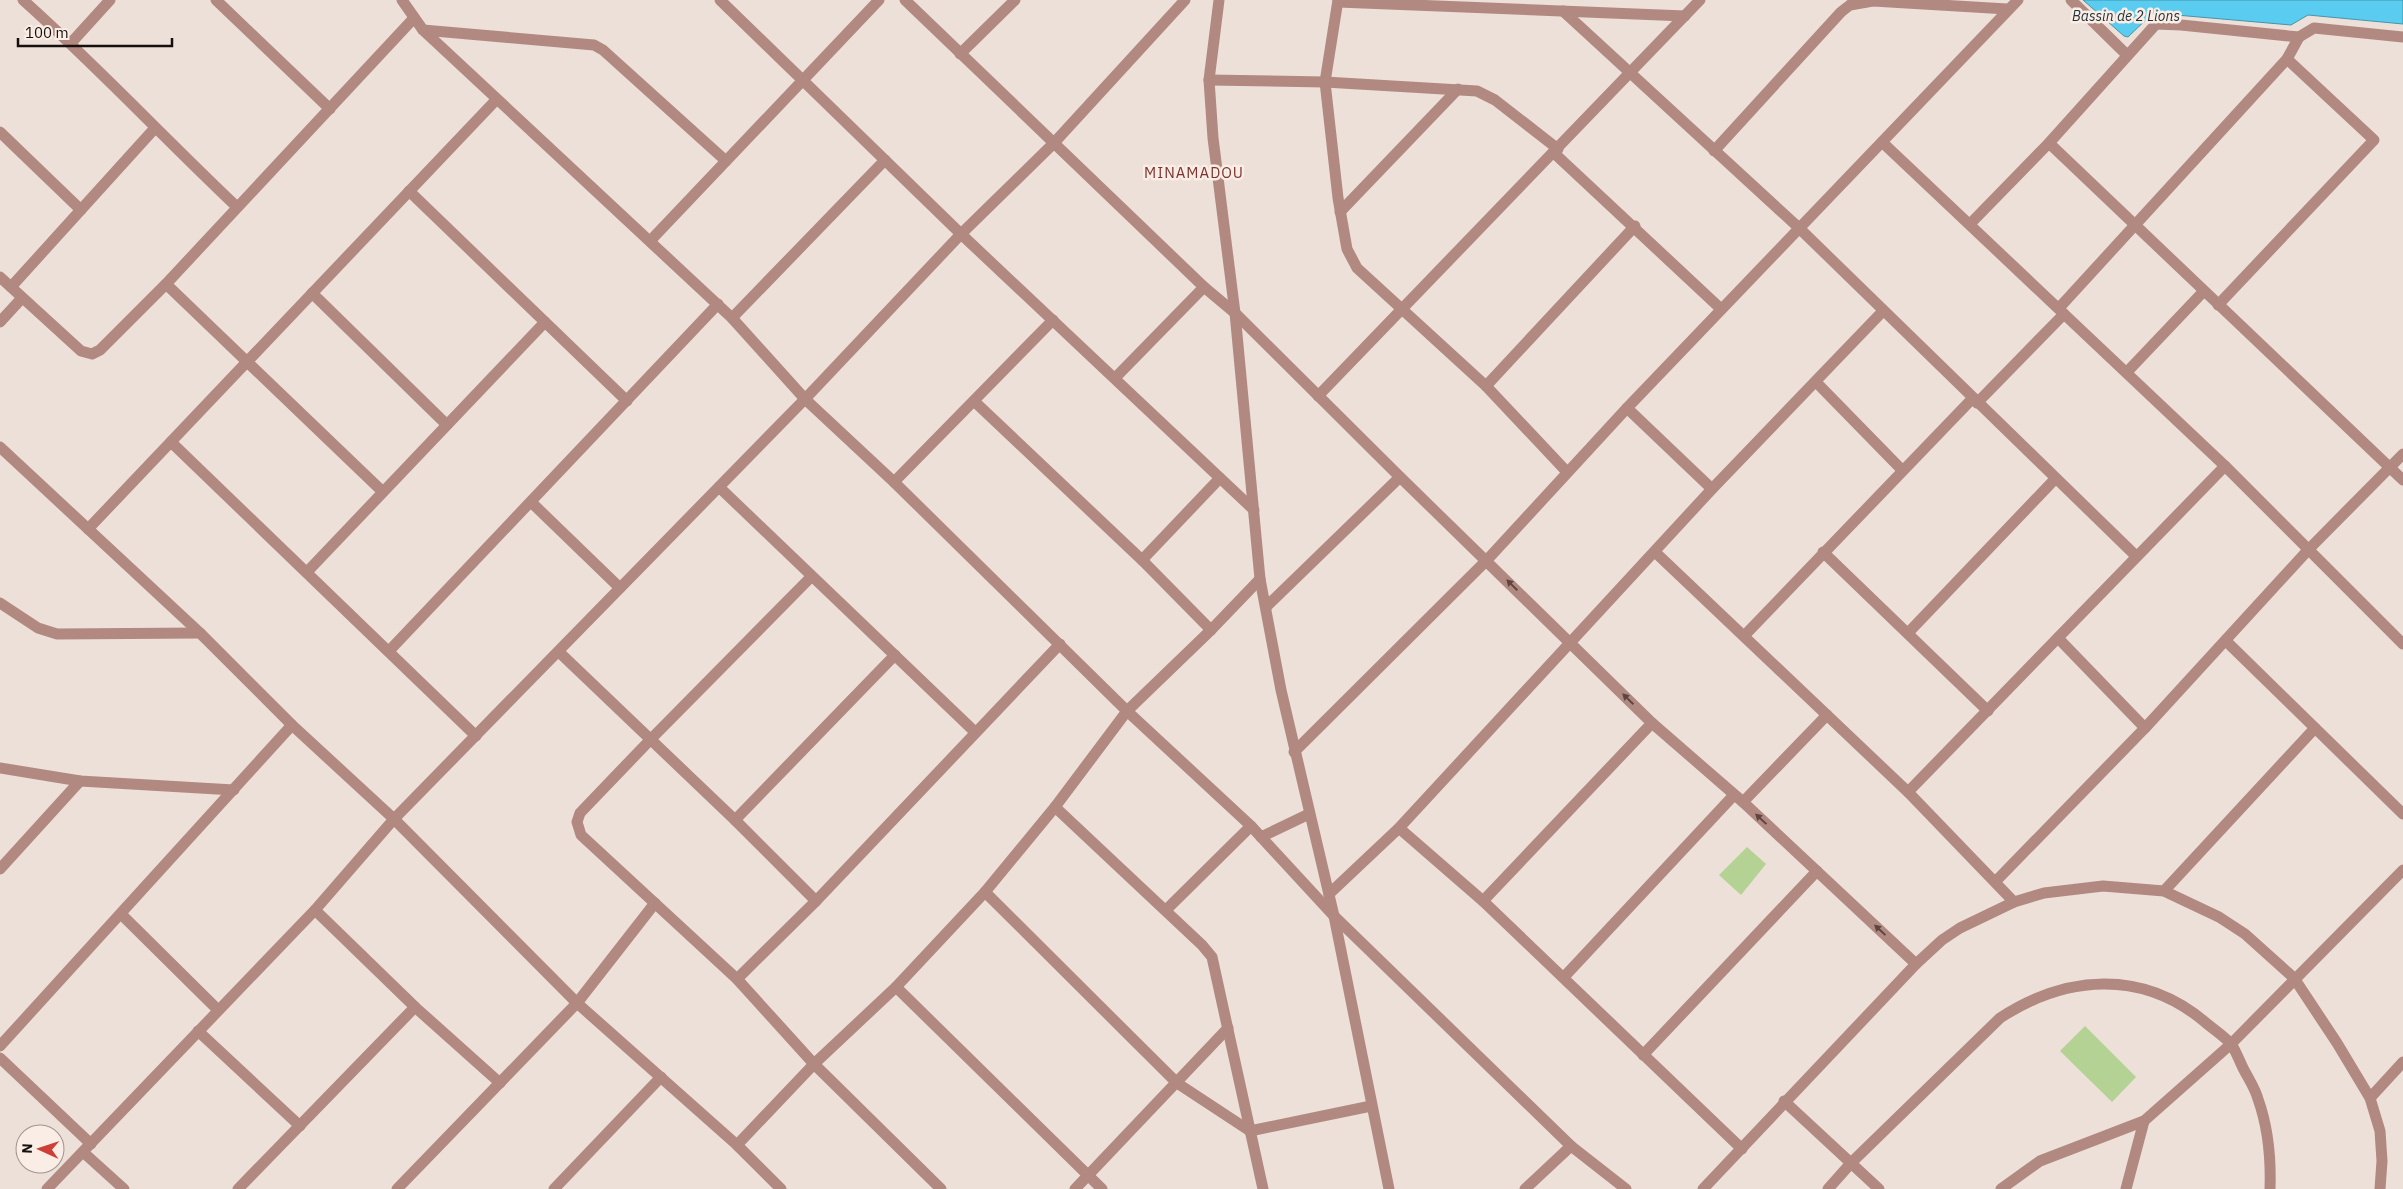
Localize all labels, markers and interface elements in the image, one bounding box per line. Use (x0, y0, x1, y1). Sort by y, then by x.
water label: Bassin de 2 Lions (2072, 7, 2180, 25)
scale bar (18, 15, 171, 47)
text: 100 m (25, 23, 69, 42)
district label: MINAMADOU (1144, 163, 1244, 182)
one-way arrow (1506, 580, 1518, 592)
one-way arrow (1622, 693, 1634, 705)
one-way arrow (1755, 814, 1768, 825)
one-way arrow (1875, 924, 1887, 936)
north arrow (15, 1124, 65, 1174)
text: N (18, 1143, 36, 1154)

